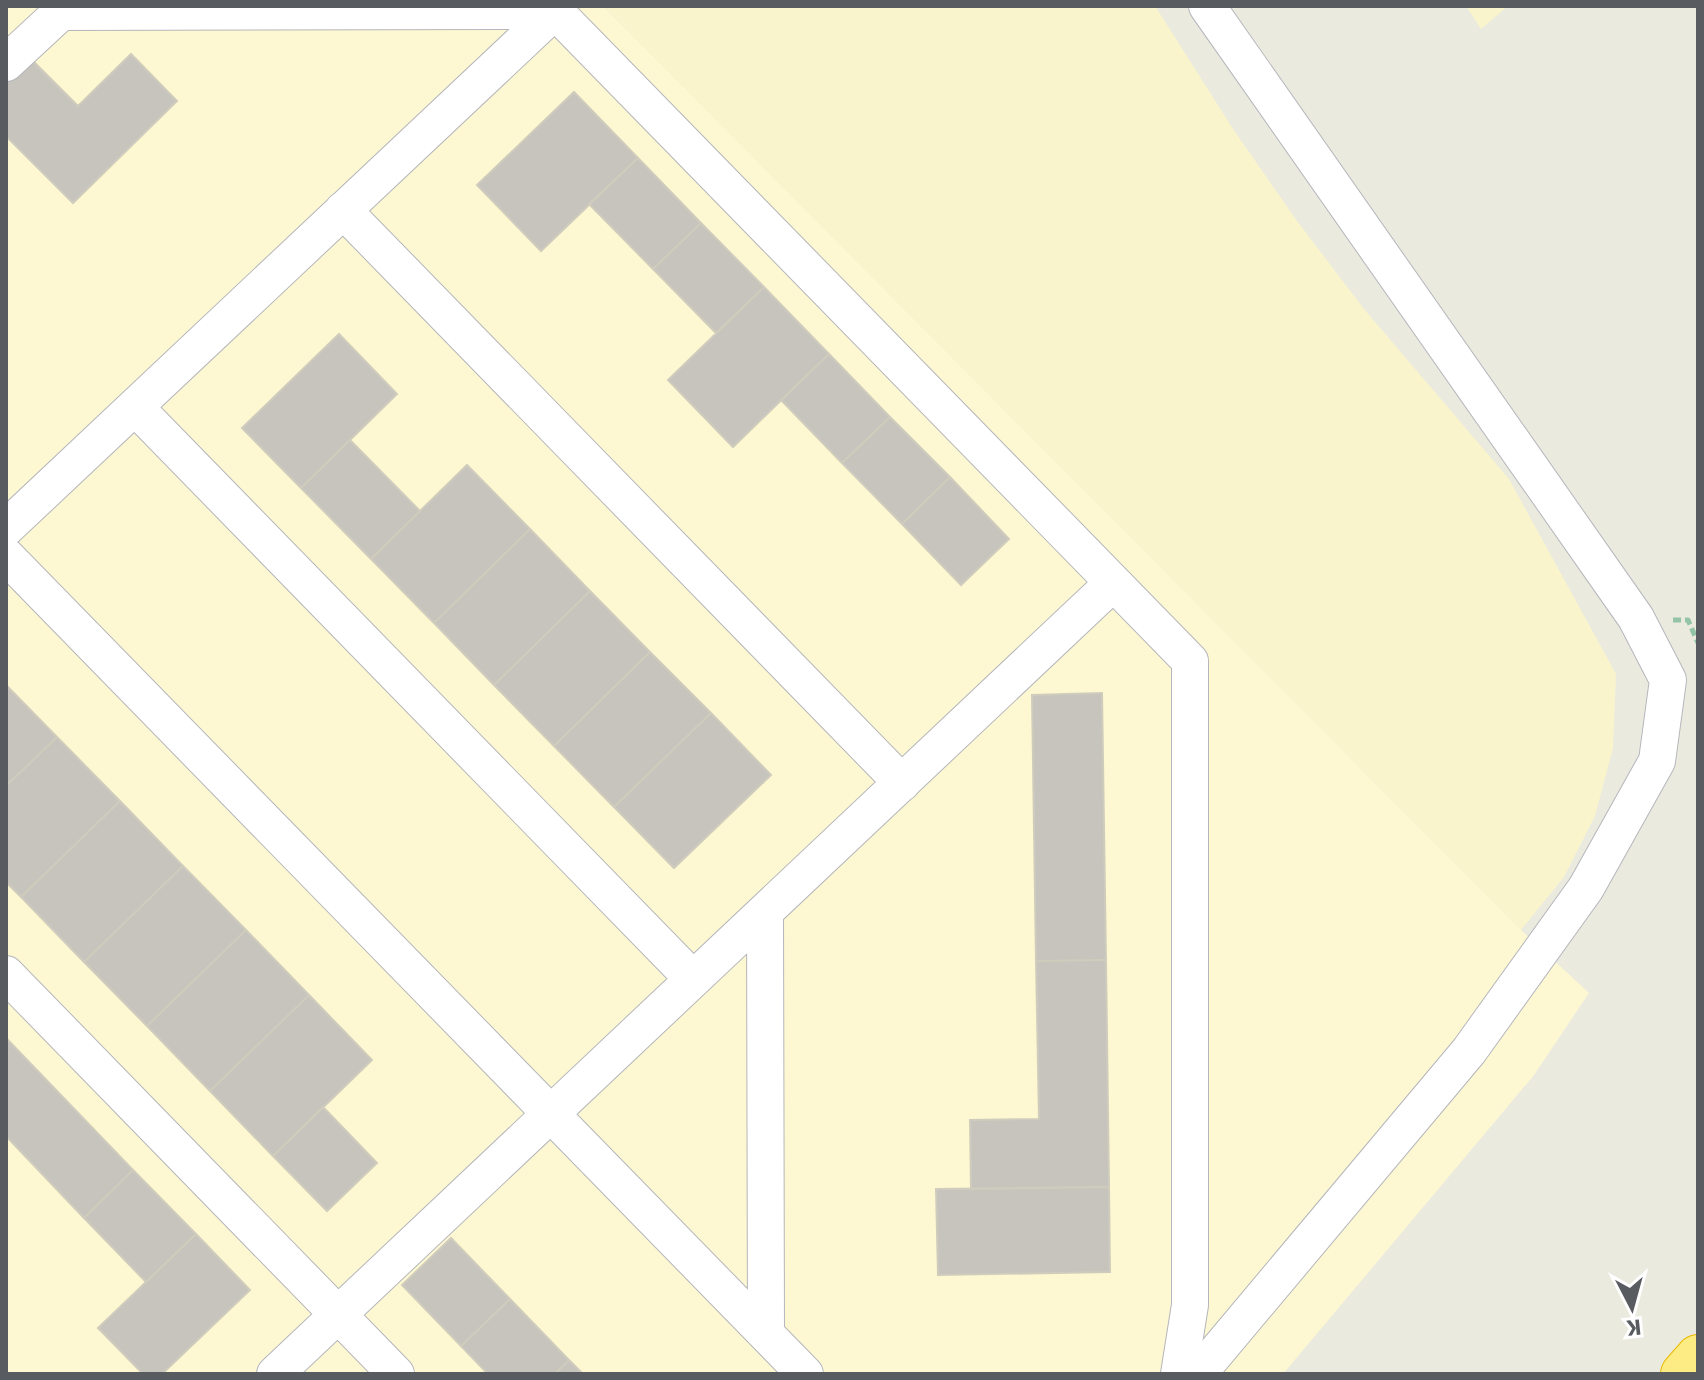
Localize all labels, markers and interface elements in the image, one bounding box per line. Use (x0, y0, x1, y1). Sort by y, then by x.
north arrow (1592, 1268, 1672, 1348)
text: K (1625, 1313, 1642, 1342)

